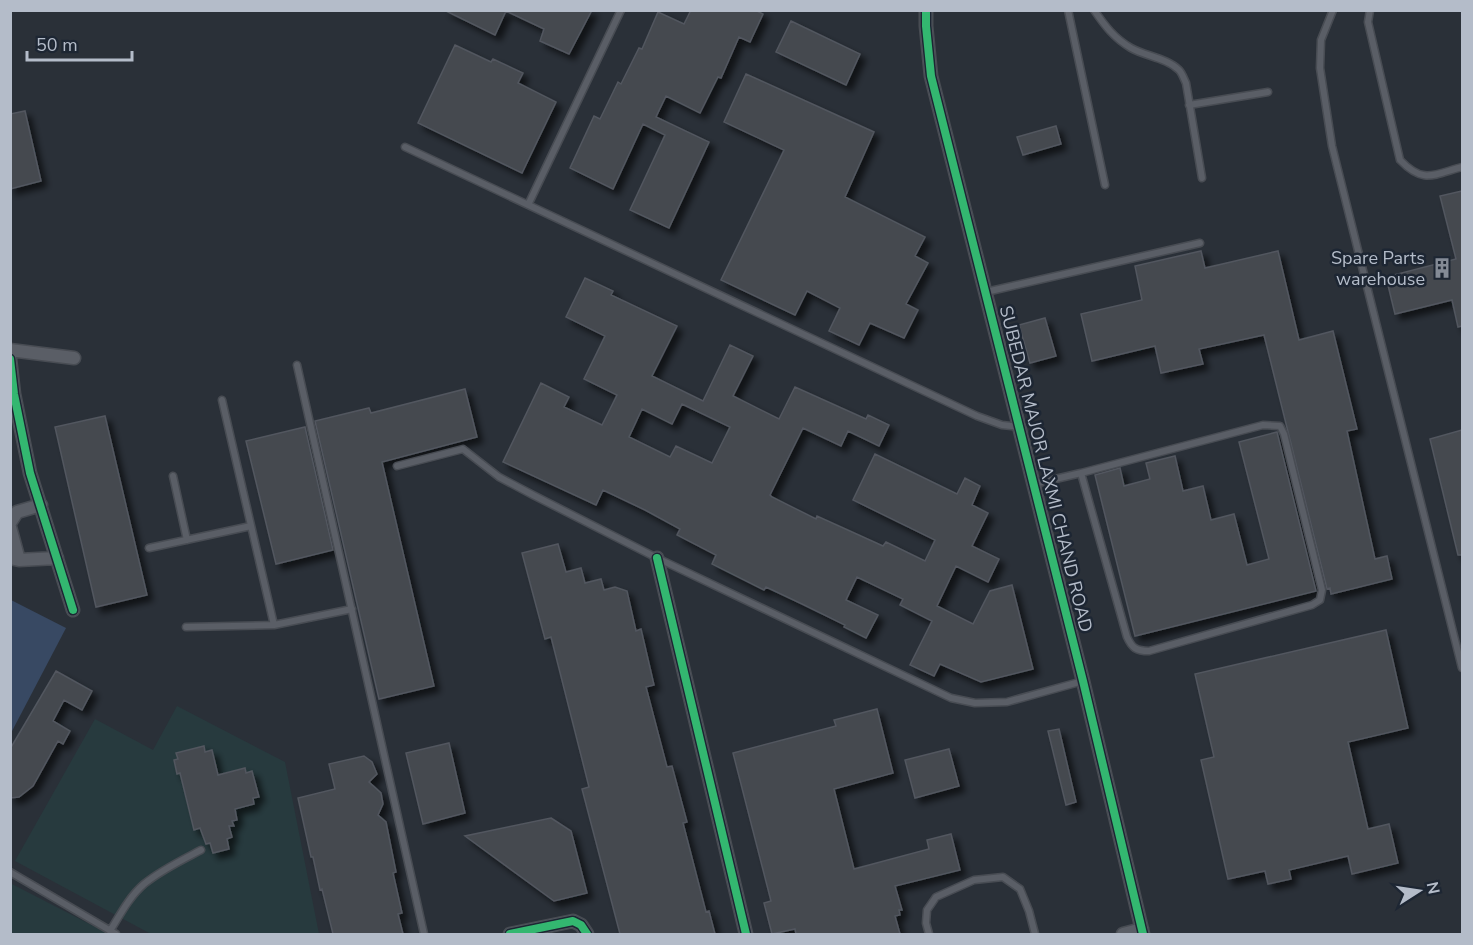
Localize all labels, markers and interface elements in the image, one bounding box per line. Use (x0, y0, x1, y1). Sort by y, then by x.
scale bar (27, 24, 132, 62)
text: 50 m (36, 33, 78, 57)
place label: Spare Parts warehouse (1331, 246, 1425, 291)
building icon: Spare Parts warehouse (1430, 256, 1454, 280)
street label: SUBEDAR MAJOR LAXMI CHAND ROAD (994, 303, 1098, 635)
north arrow (1389, 861, 1449, 921)
text: N (1421, 880, 1445, 896)

